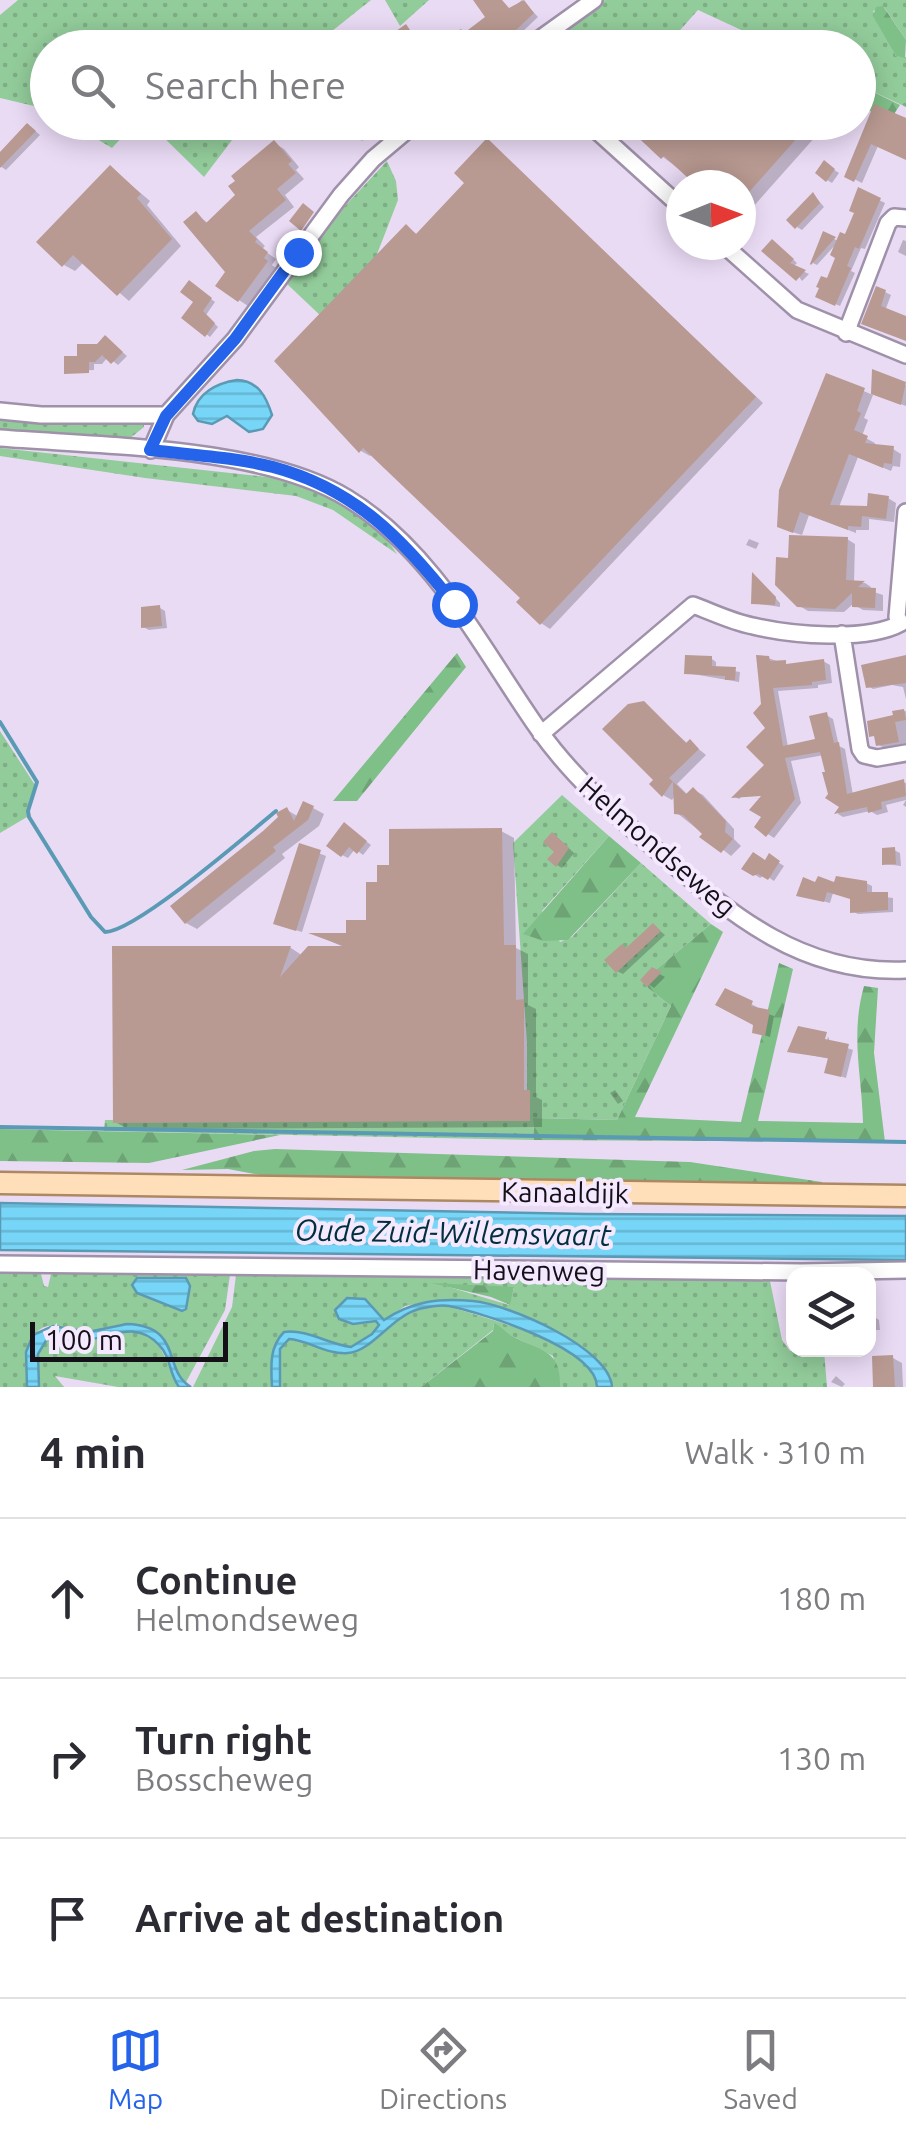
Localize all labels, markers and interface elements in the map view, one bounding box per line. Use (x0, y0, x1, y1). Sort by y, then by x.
search box (30, 30, 876, 140)
icon: search (65, 58, 120, 113)
text: Search here (145, 64, 346, 106)
north arrow (666, 170, 756, 260)
route end (276, 230, 322, 276)
route start (432, 582, 478, 628)
street label: Helmondseweg (574, 770, 742, 922)
street label: Kanaaldijk (501, 1175, 629, 1209)
water label: Oude Zuid-Willemsvaart (294, 1212, 612, 1252)
street label: Havenweg (473, 1253, 605, 1287)
map controls (786, 1267, 876, 1357)
button: layers (786, 1267, 876, 1357)
scale bar (30, 1317, 228, 1362)
text: 100 m (45, 1324, 123, 1355)
text: 4 min (40, 1429, 146, 1476)
text: Walk · 310 m (684, 1434, 866, 1470)
text: Continue (135, 1559, 297, 1601)
icon: ahead (40, 1571, 95, 1626)
text: 180 m (777, 1580, 866, 1616)
text: Helmondseweg (135, 1601, 359, 1637)
text: Turn right (135, 1719, 312, 1761)
icon: right (40, 1731, 95, 1786)
text: 130 m (777, 1740, 866, 1776)
text: Bosscheweg (135, 1761, 314, 1797)
icon: arrive (40, 1891, 95, 1946)
text: Arrive at destination (135, 1897, 504, 1939)
tab: Map (108, 2023, 163, 2114)
tab: Directions (379, 2023, 507, 2114)
tab: Saved (723, 2023, 798, 2114)

